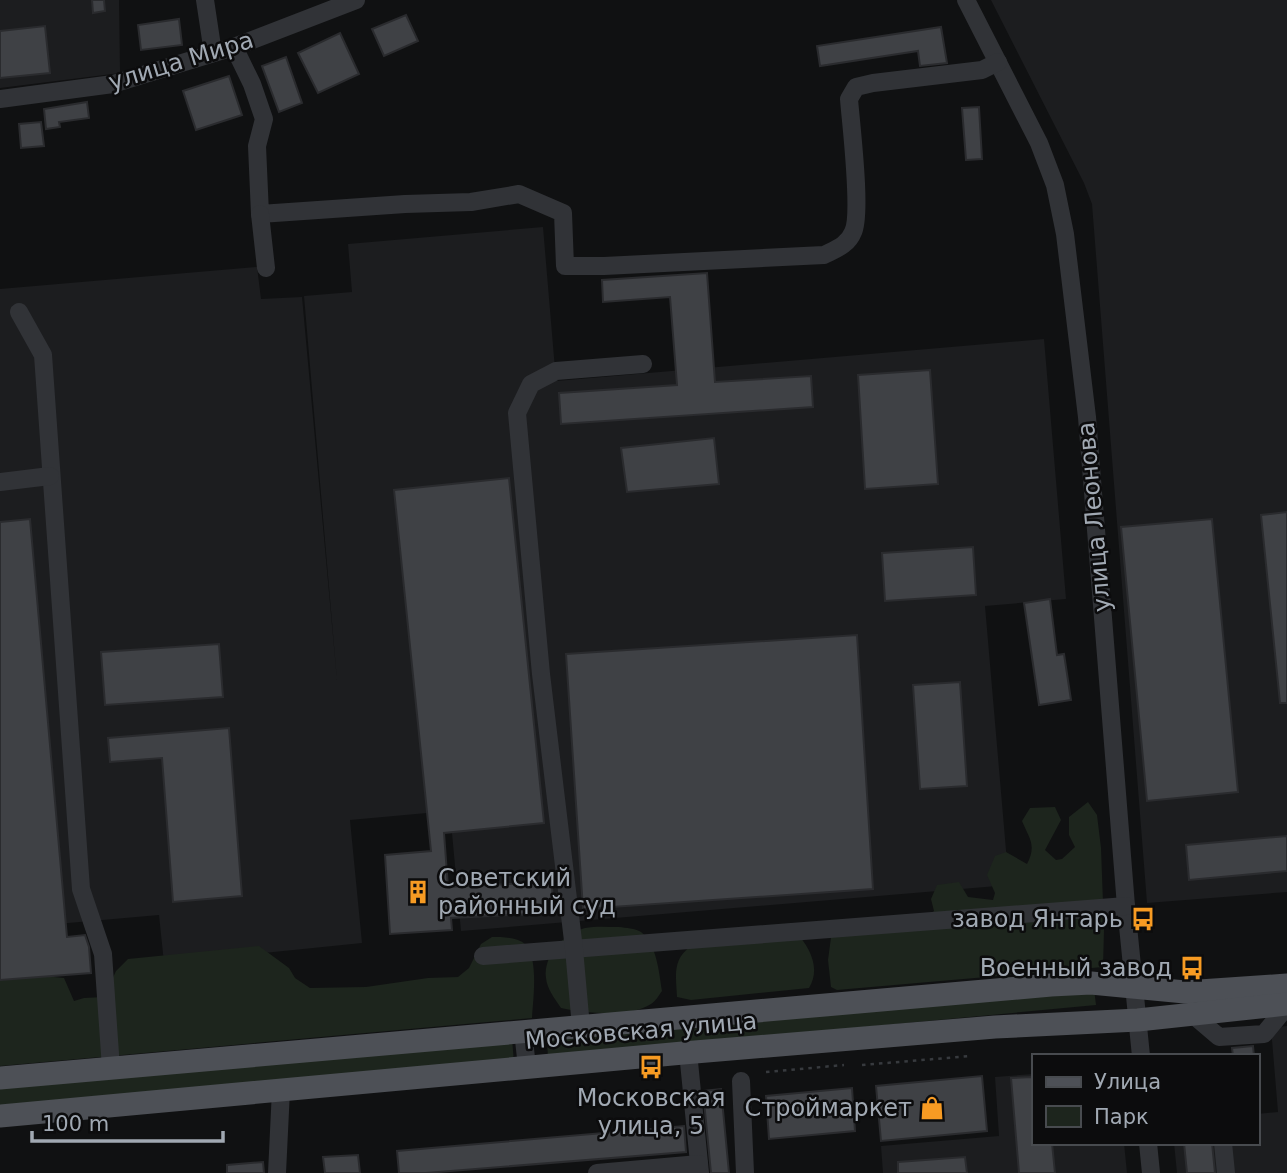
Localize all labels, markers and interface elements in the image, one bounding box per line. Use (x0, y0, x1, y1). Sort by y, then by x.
street label: улица Мира (105, 26, 257, 96)
street label: улица Леонова (1072, 421, 1116, 613)
place label: Советский районный суд (438, 864, 616, 920)
building icon: Советский районный суд (404, 878, 432, 906)
place label: завод Янтарь (952, 905, 1123, 933)
bus stop icon: завод Янтарь (1129, 905, 1157, 933)
place label: Военный завод (980, 954, 1172, 982)
bus stop icon: Военный завод (1178, 954, 1206, 982)
street label: Московская улица (524, 1007, 758, 1055)
bus stop icon: Московская улица, 5 (637, 1053, 665, 1081)
legend (1032, 1054, 1259, 1145)
text: Улица (1094, 1070, 1161, 1094)
place label: Московская улица, 5 (577, 1084, 725, 1140)
place label: Строймаркет (744, 1094, 912, 1122)
shop icon: Строймаркет (918, 1094, 946, 1122)
scale bar (32, 1100, 222, 1144)
text: Парк (1094, 1105, 1149, 1129)
text: 100 m (42, 1112, 109, 1136)

